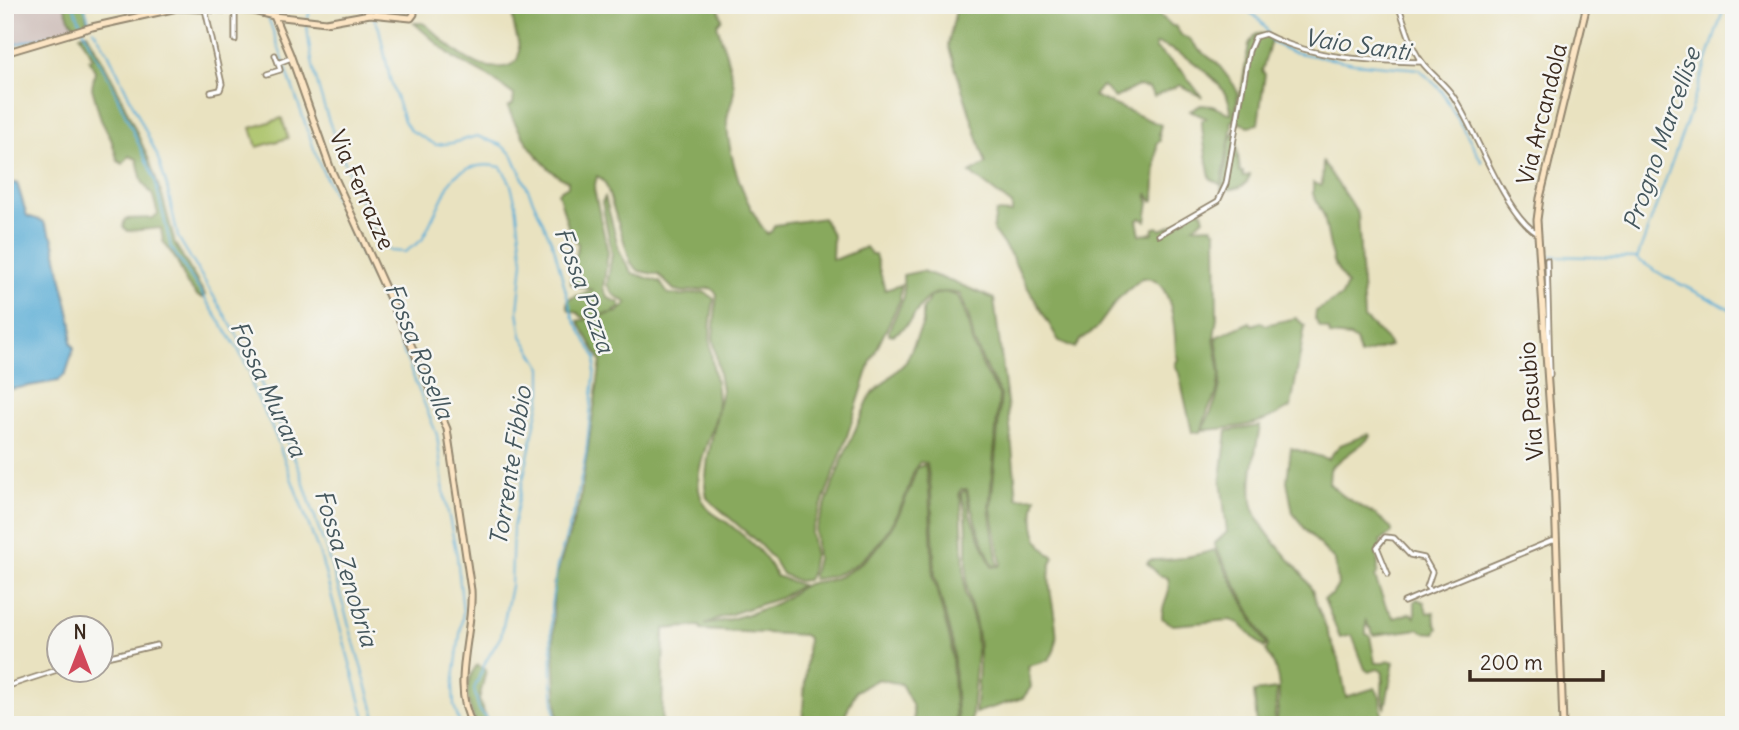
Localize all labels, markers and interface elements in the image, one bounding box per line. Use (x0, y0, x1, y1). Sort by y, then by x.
water label: Vaio Santi (1302, 22, 1415, 67)
street label: Via Arcandola (1510, 40, 1573, 188)
water label: Progno Marcellise (1616, 41, 1707, 234)
street label: Via Ferrazze (323, 125, 402, 254)
water label: Fossa Pozza (548, 223, 622, 358)
water label: Fossa Rosella (379, 278, 461, 424)
water label: Fossa Murara (224, 316, 314, 463)
street label: Via Pasubio (1512, 341, 1549, 462)
water label: Torrente Fibbio (483, 383, 538, 548)
water label: Fossa Zenobria (309, 486, 385, 651)
north arrow (46, 614, 116, 684)
text: N (73, 620, 87, 644)
scale bar (1470, 639, 1602, 683)
text: 200 m (1480, 649, 1543, 676)

